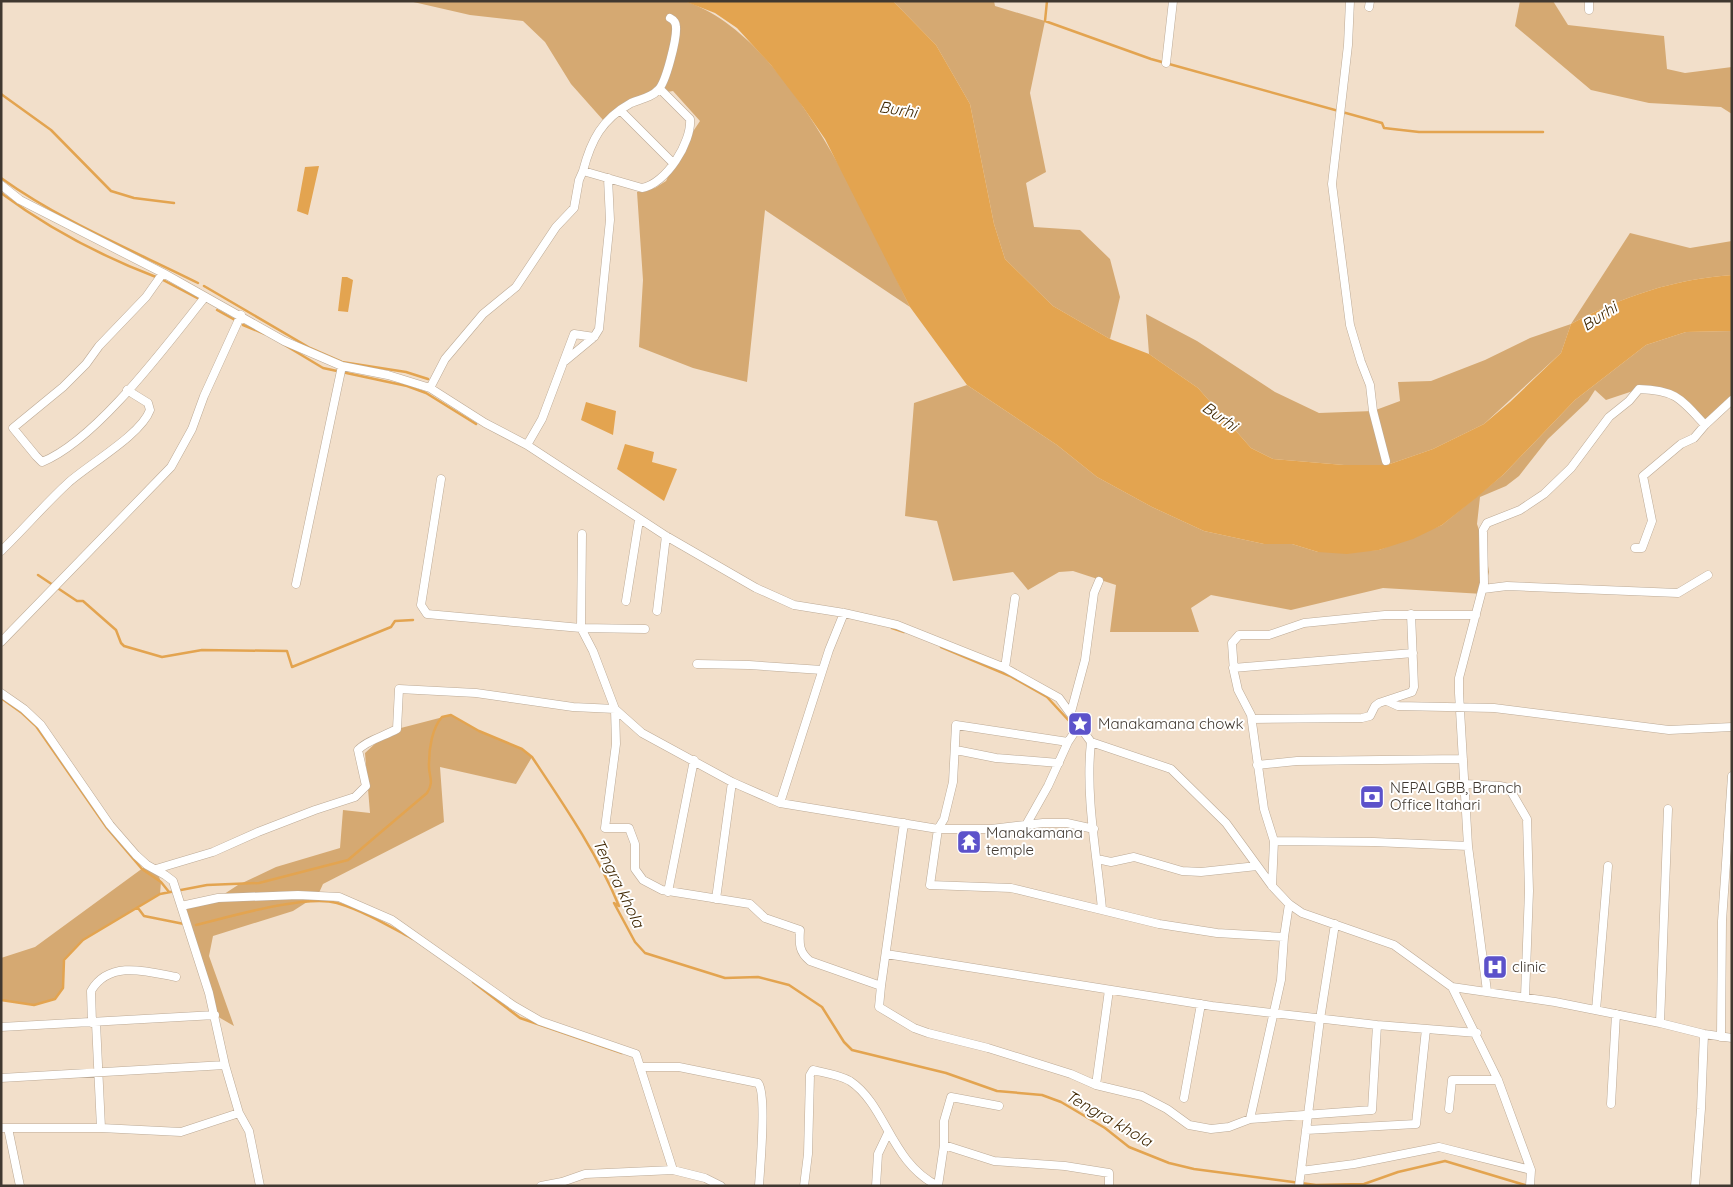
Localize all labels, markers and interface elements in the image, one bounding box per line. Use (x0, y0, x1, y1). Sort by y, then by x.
water label: Burhi (878, 96, 920, 122)
water label: Burhi (1578, 296, 1622, 335)
water label: Burhi (1199, 397, 1243, 436)
place icon: Manakamana chowk (1067, 711, 1093, 737)
place label: Manakamana chowk (1098, 714, 1244, 733)
place label: NEPALGBB, Branch Office Itahari (1390, 778, 1522, 814)
bank icon: NEPALGBB, Branch Office Itahari (1359, 784, 1385, 810)
place label: Manakamana temple (986, 823, 1083, 859)
temple icon: Manakamana temple (956, 829, 982, 855)
water label: Tengra khola (589, 835, 650, 932)
hospital icon: clinic (1482, 954, 1508, 980)
place label: clinic (1512, 957, 1546, 976)
water label: Tengra khola (1062, 1085, 1157, 1151)

